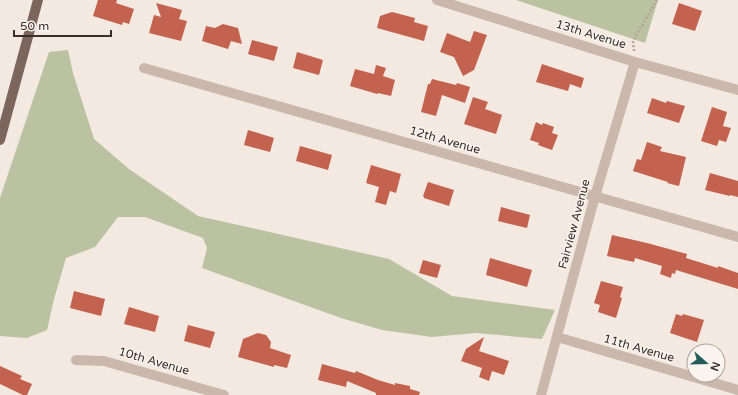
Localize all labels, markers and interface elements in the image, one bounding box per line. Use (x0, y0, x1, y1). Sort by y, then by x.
scale bar (14, 12, 111, 38)
street label: 13th Avenue (554, 17, 628, 51)
text: 50 m (20, 19, 49, 33)
street label: 12th Avenue (408, 123, 482, 157)
street label: Fairview Avenue (555, 177, 593, 270)
street label: 11th Avenue (602, 331, 676, 365)
north arrow (686, 343, 726, 383)
street label: 10th Avenue (117, 344, 191, 378)
text: N (707, 360, 723, 373)

